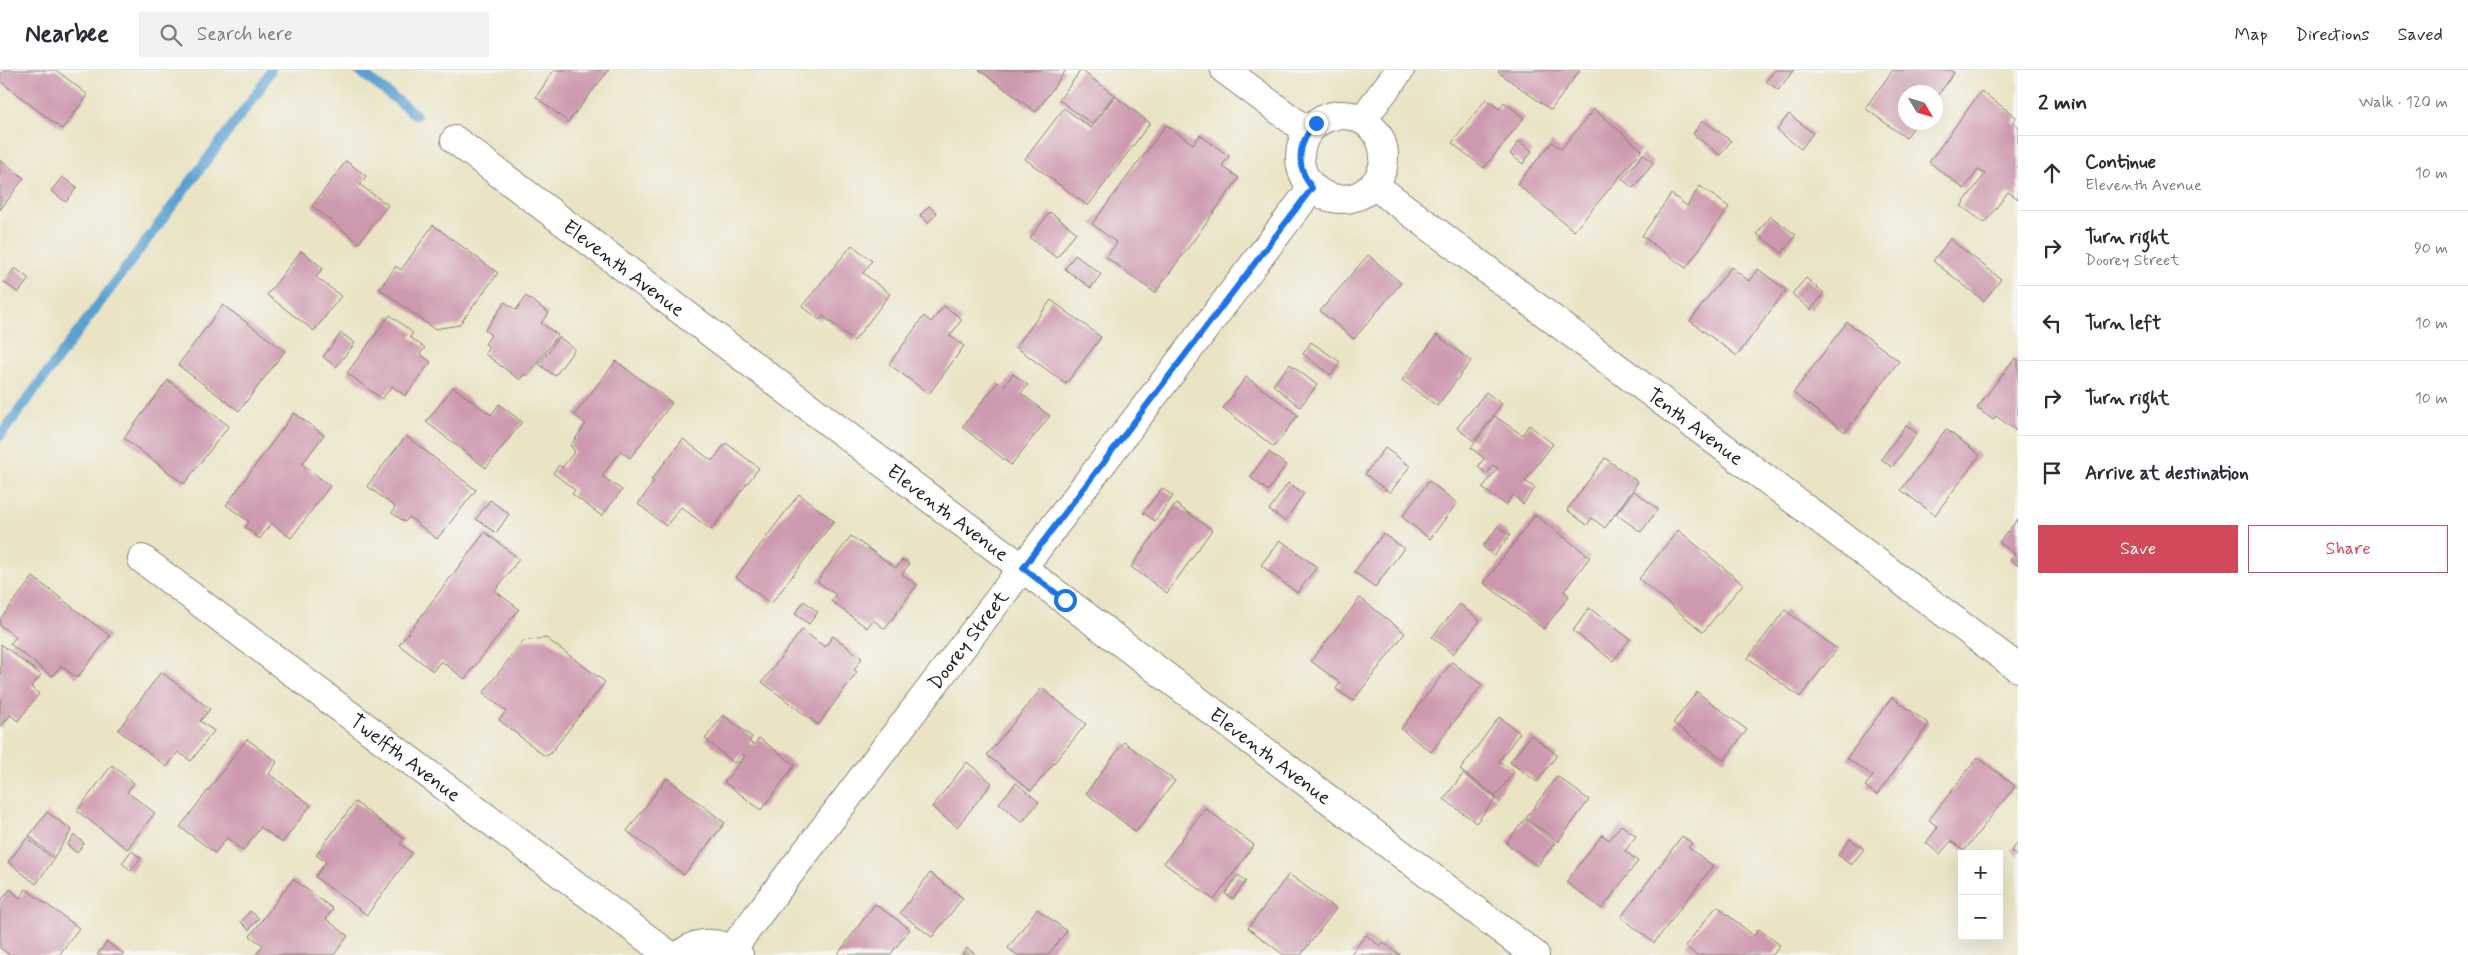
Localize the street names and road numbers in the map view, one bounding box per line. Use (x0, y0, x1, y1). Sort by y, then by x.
street label: Eleventh Avenue (557, 214, 690, 324)
street label: Tenth Avenue (1641, 382, 1749, 473)
street label: Eleventh Avenue (881, 459, 1014, 568)
street label: Doorey Street (922, 585, 1016, 696)
street label: Eleventh Avenue (1203, 702, 1336, 812)
street label: Twelfth Avenue (344, 708, 466, 809)

